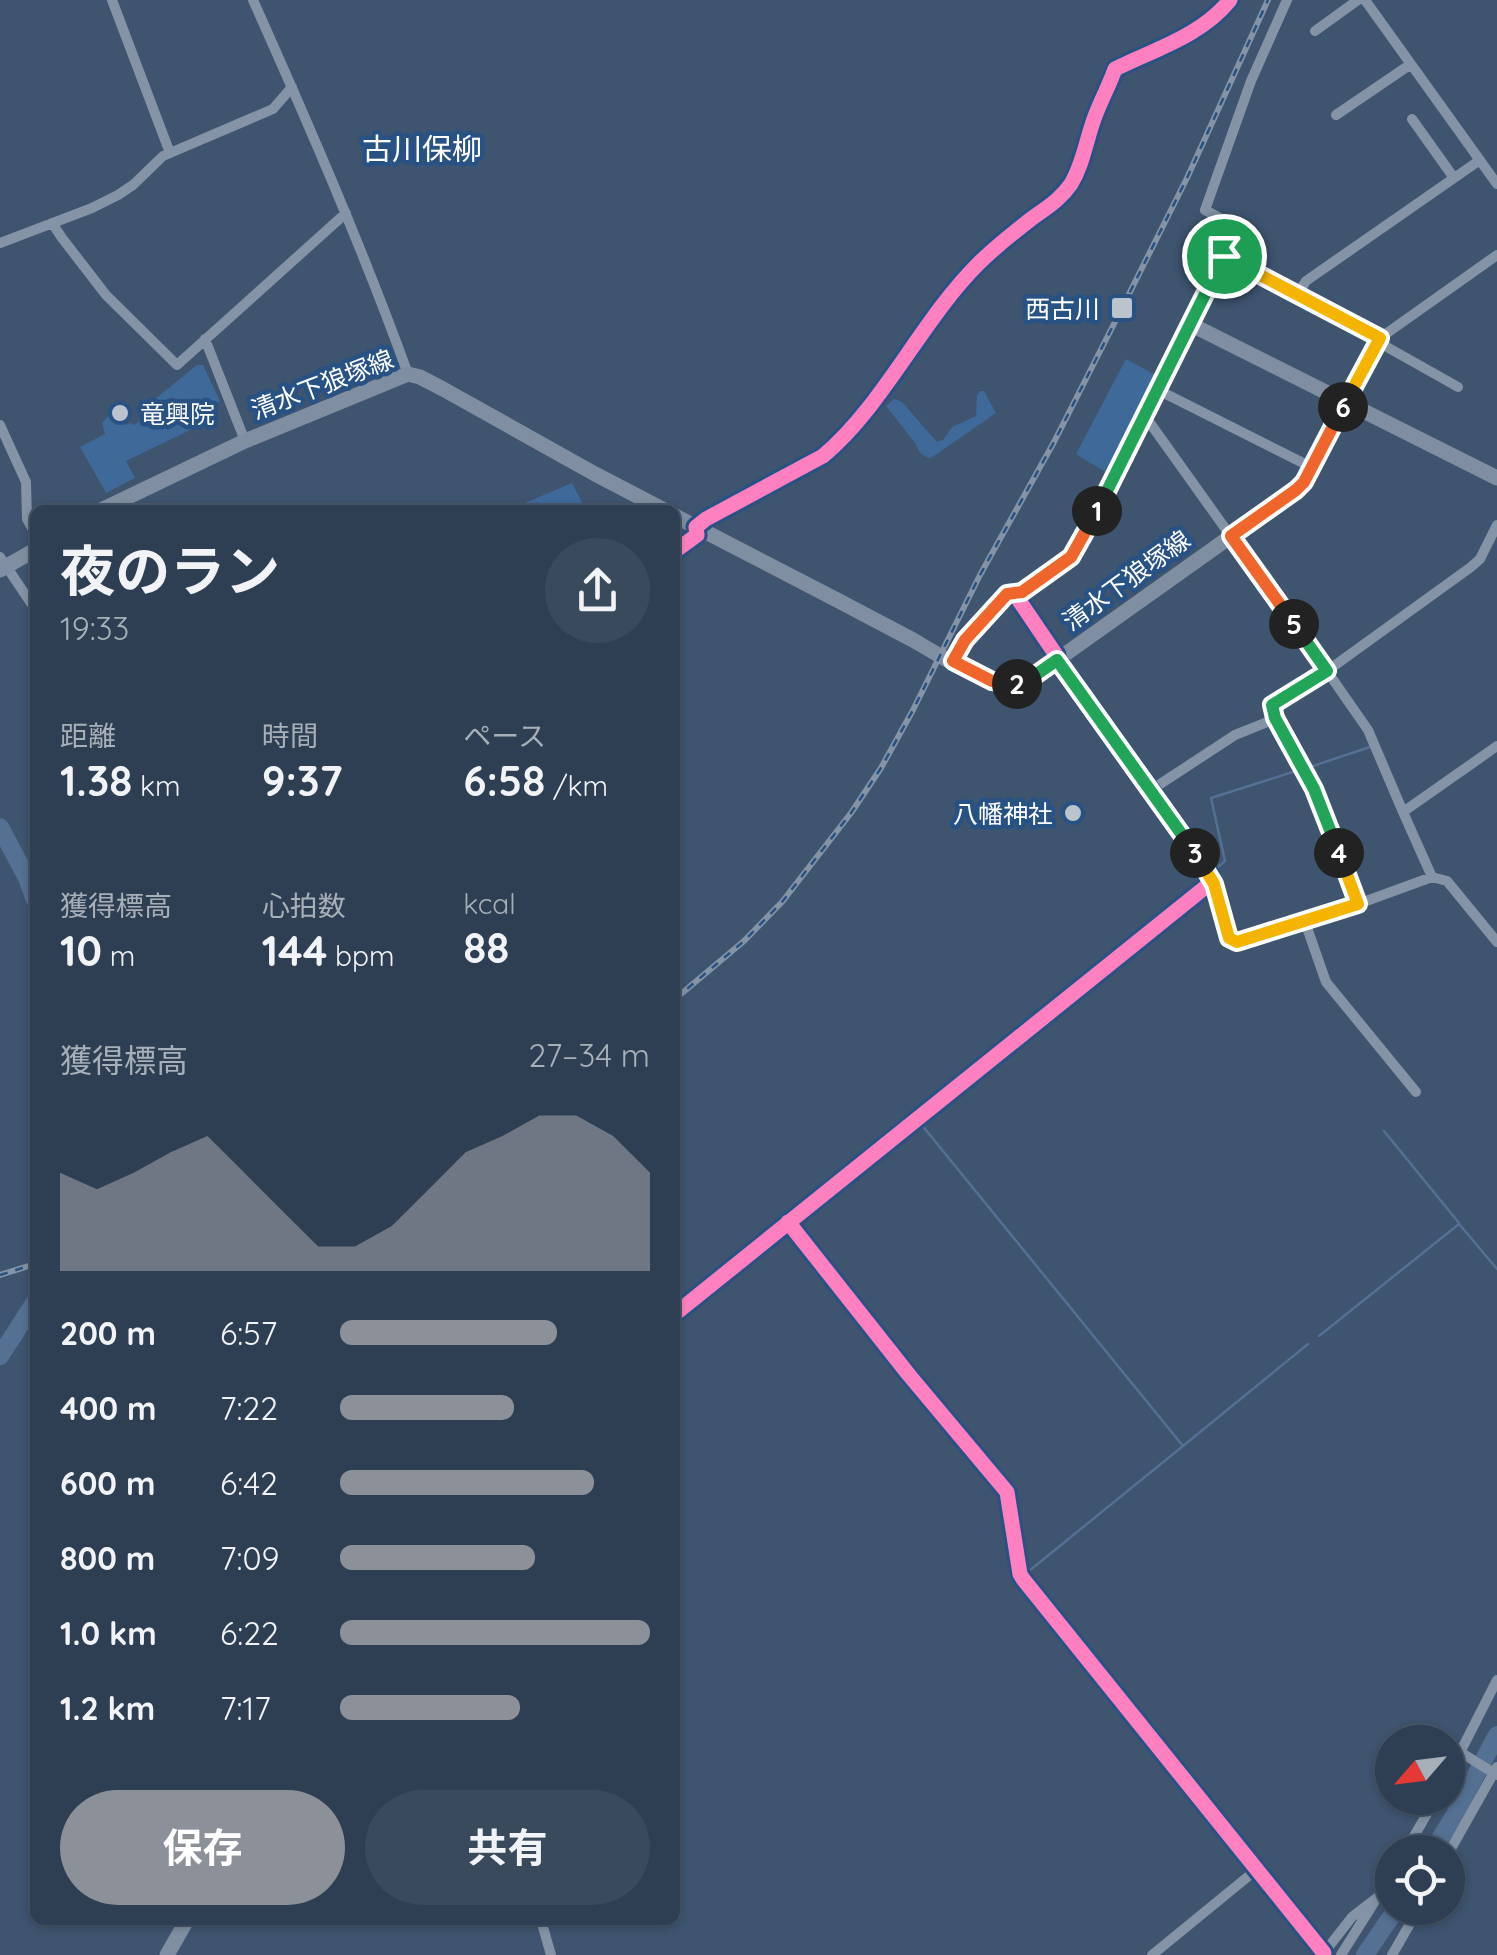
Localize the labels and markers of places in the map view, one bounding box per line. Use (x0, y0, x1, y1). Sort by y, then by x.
pin (1182, 214, 1267, 299)
place label: 西古川 (1025, 293, 1100, 324)
marker: 西古川 (1109, 295, 1135, 321)
pin: 6 (1318, 382, 1368, 432)
place label: 竜興院 (140, 398, 215, 429)
marker: 竜興院 (109, 402, 131, 424)
pin: 1 (1072, 486, 1122, 536)
pin: 5 (1269, 599, 1319, 649)
pin: 2 (992, 659, 1042, 709)
place label: 八幡神社 (953, 798, 1053, 829)
marker: 八幡神社 (1062, 802, 1084, 824)
pin: 3 (1170, 828, 1220, 878)
pin: 4 (1314, 828, 1364, 878)

